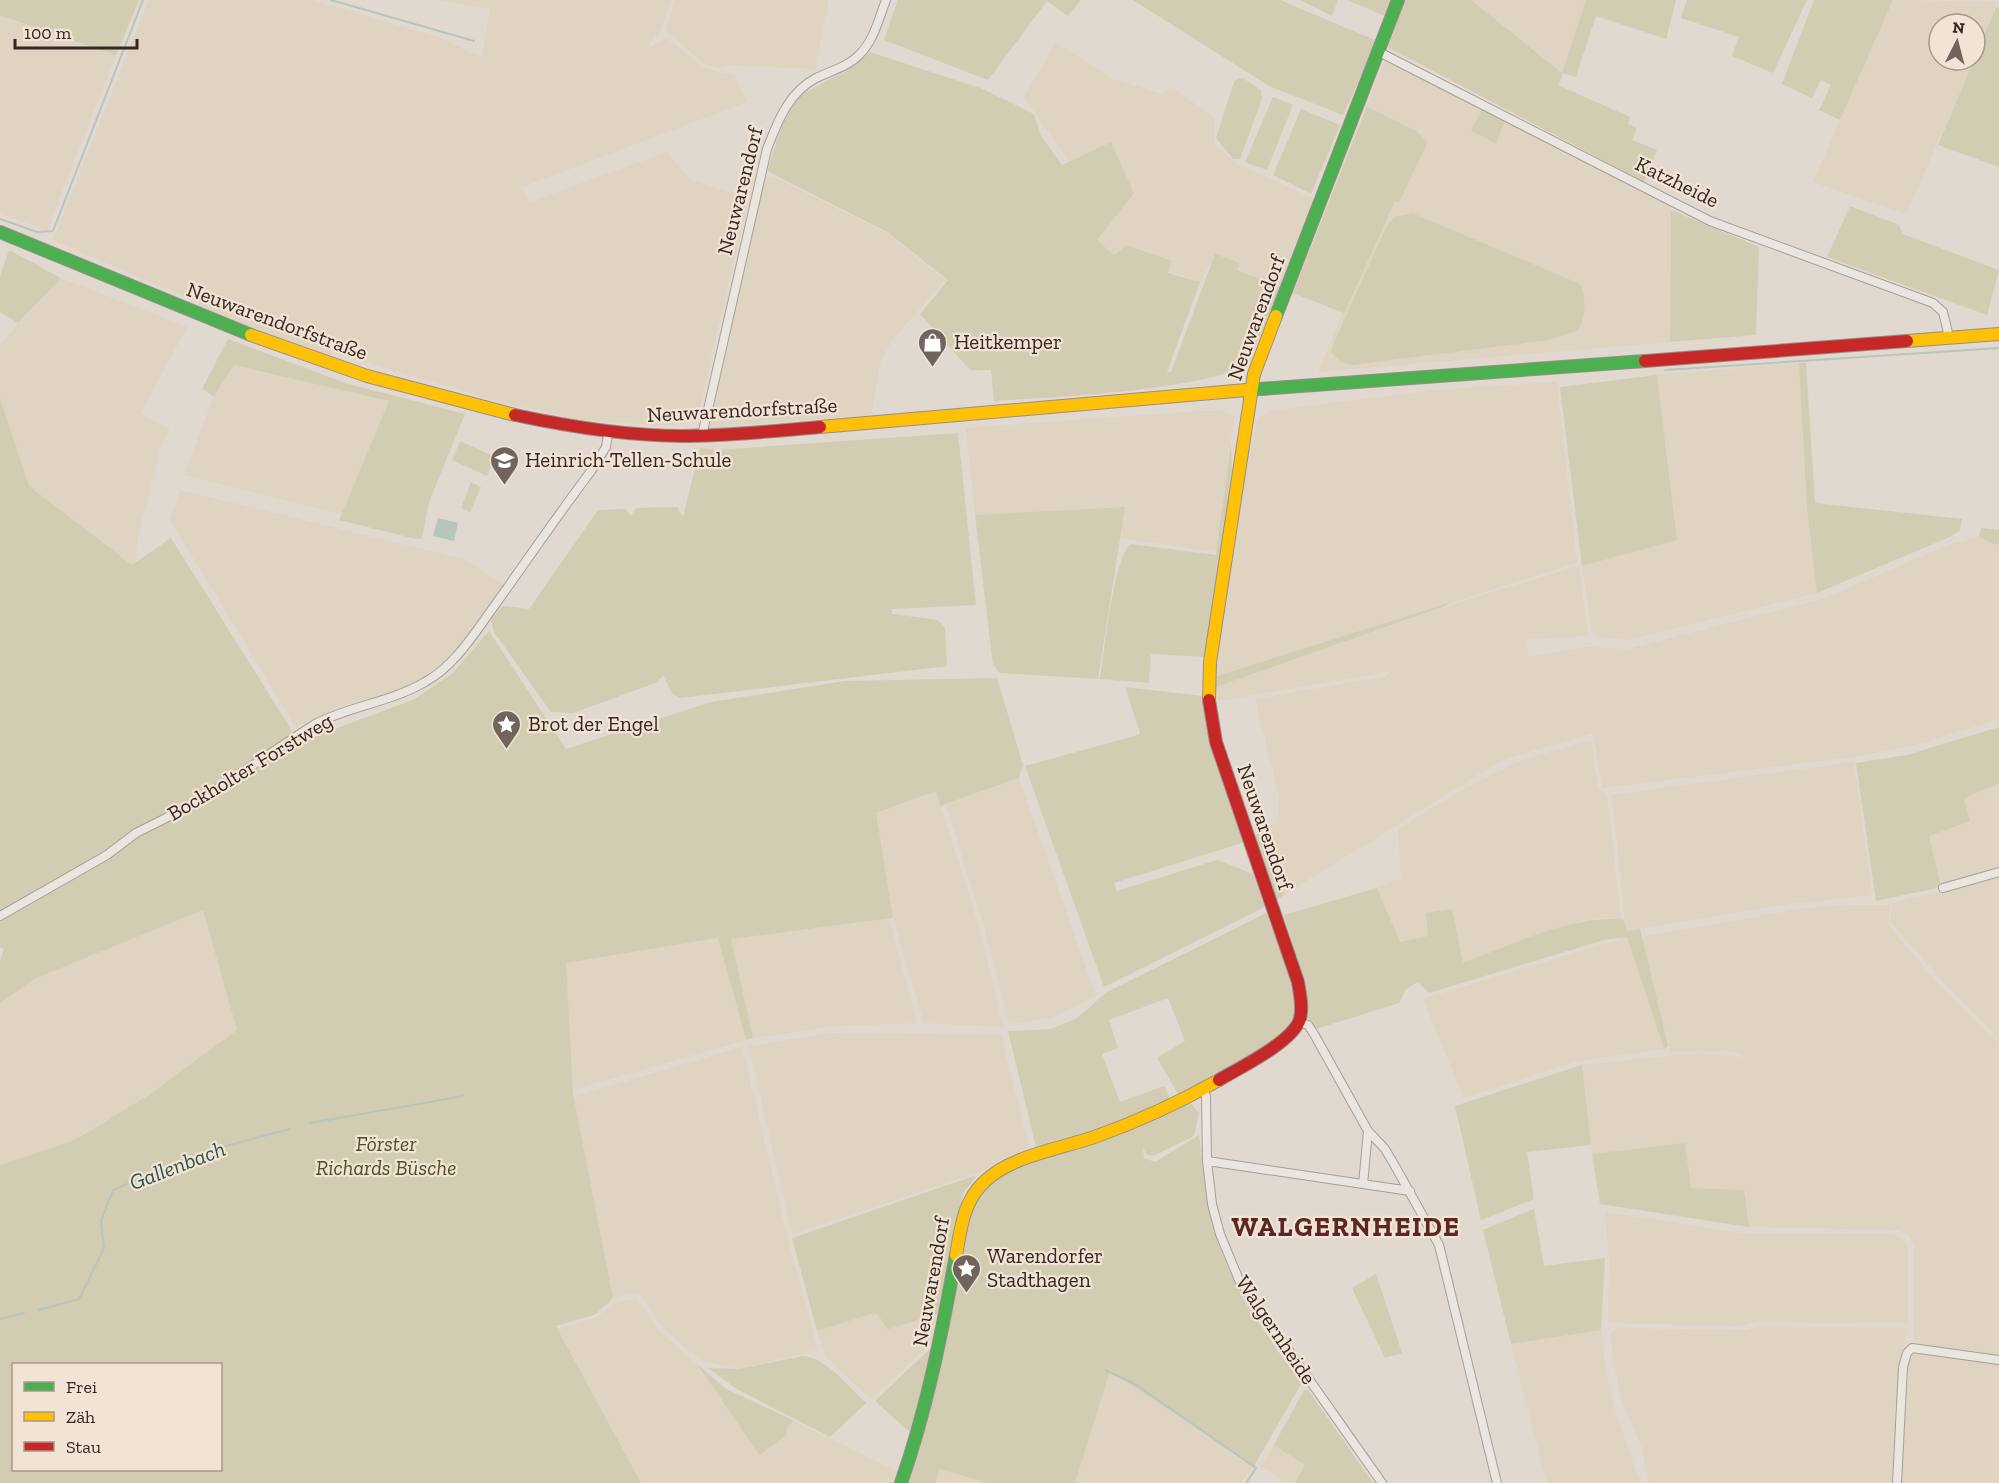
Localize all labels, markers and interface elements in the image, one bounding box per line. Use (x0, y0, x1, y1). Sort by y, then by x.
scale bar (15, 12, 136, 50)
north arrow (1927, 12, 1987, 72)
text: N (1951, 17, 1966, 38)
text: 100 m (24, 22, 72, 44)
street label: Neuwarendorf (712, 123, 768, 258)
street label: Katzheide (1631, 151, 1723, 213)
street label: Neuwarendorf (1221, 251, 1290, 384)
street label: Neuwarendorfstraße (183, 276, 371, 365)
shop icon: Heitkemper (917, 326, 949, 368)
place label: Heitkemper (954, 329, 1062, 354)
street label: Neuwarendorfstraße (646, 392, 838, 427)
school or university icon: Heinrich-Tellen-Schule (488, 444, 520, 486)
place label: Heinrich-Tellen-Schule (525, 447, 732, 472)
street label: Bockholter Forstweg (163, 707, 337, 826)
place icon: Brot der Engel (491, 708, 523, 750)
place label: Brot der Engel (528, 711, 659, 736)
street label: Neuwarendorf (1232, 761, 1299, 894)
park label: Förster Richards Büsche (316, 1131, 456, 1180)
water label: Gallenbach (125, 1135, 229, 1196)
district label: WALGERNHEIDE (1231, 1211, 1461, 1243)
street label: Neuwarendorf (907, 1214, 954, 1349)
place label: Warendorfer Stadthagen (987, 1243, 1103, 1292)
place icon: Warendorfer Stadthagen (950, 1252, 982, 1294)
street label: Walgernheide (1231, 1271, 1322, 1389)
legend (12, 1363, 222, 1471)
text: Frei (66, 1376, 97, 1398)
text: Zäh (66, 1406, 95, 1428)
text: Stau (66, 1436, 101, 1458)

